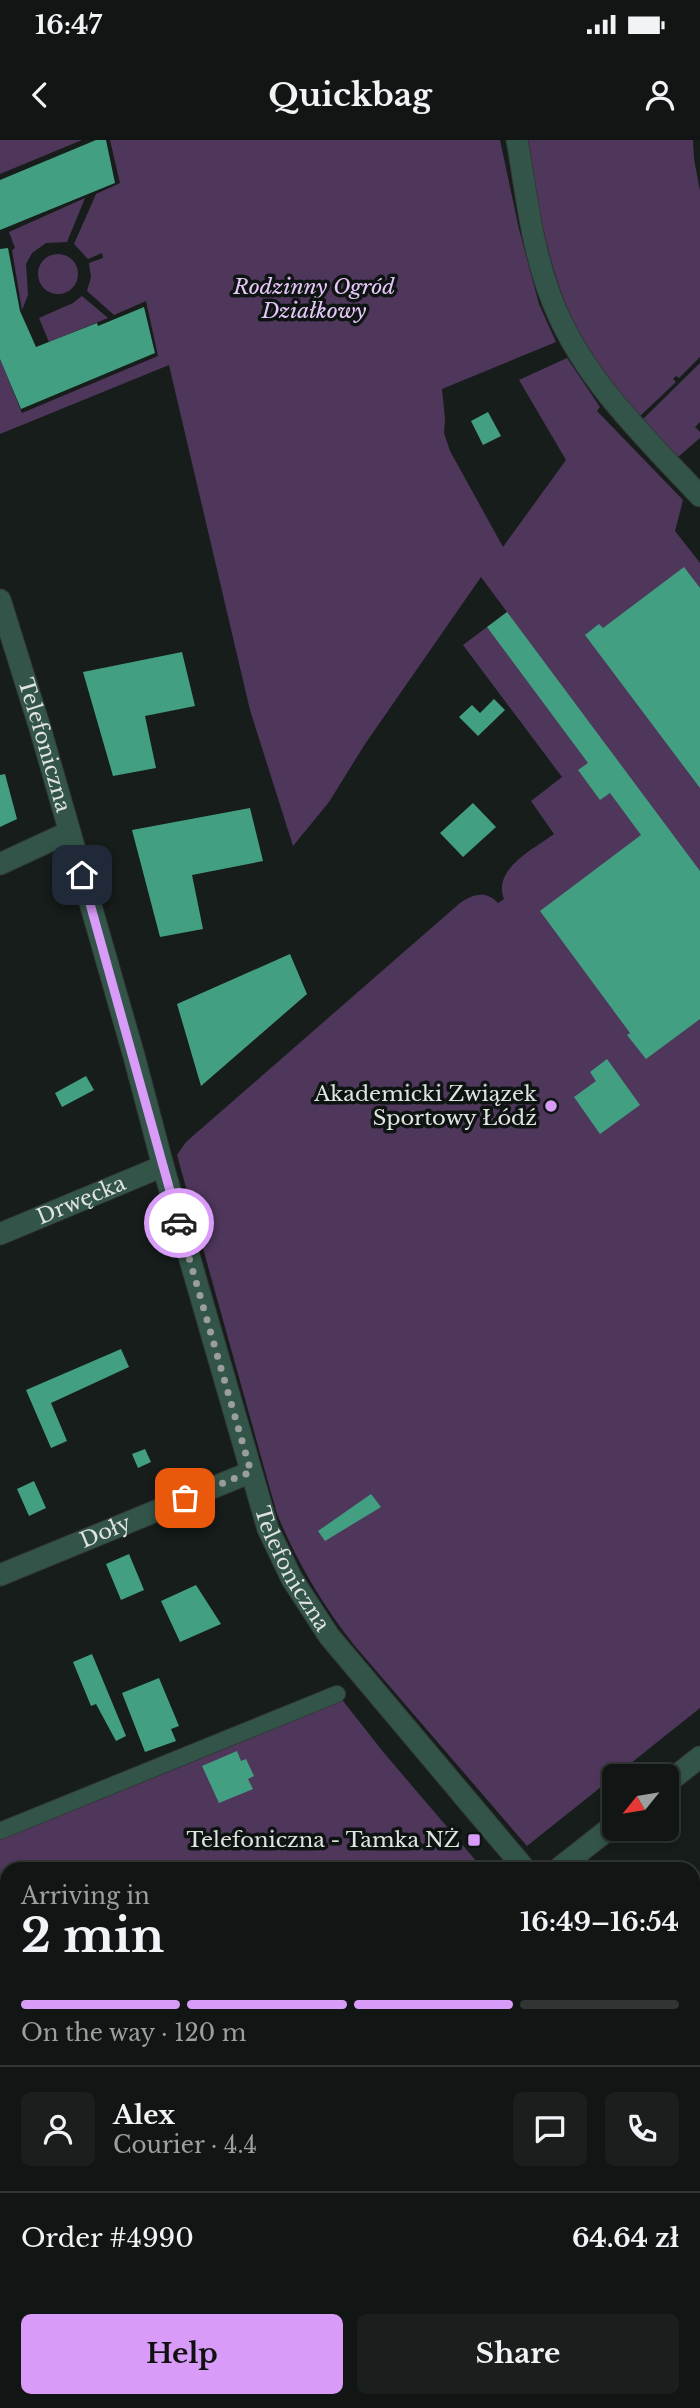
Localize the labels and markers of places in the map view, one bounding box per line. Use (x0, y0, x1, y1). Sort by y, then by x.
pin (52, 845, 112, 905)
place label: Akademicki Związek Sportowy Łódź (313, 1081, 537, 1131)
marker: Akademicki Związek Sportowy Łódź (543, 1098, 559, 1114)
pin (155, 1468, 215, 1528)
place label: Telefoniczna - Tamka NŻ (186, 1827, 460, 1853)
marker: Telefoniczna - Tamka NŻ (466, 1832, 482, 1848)

